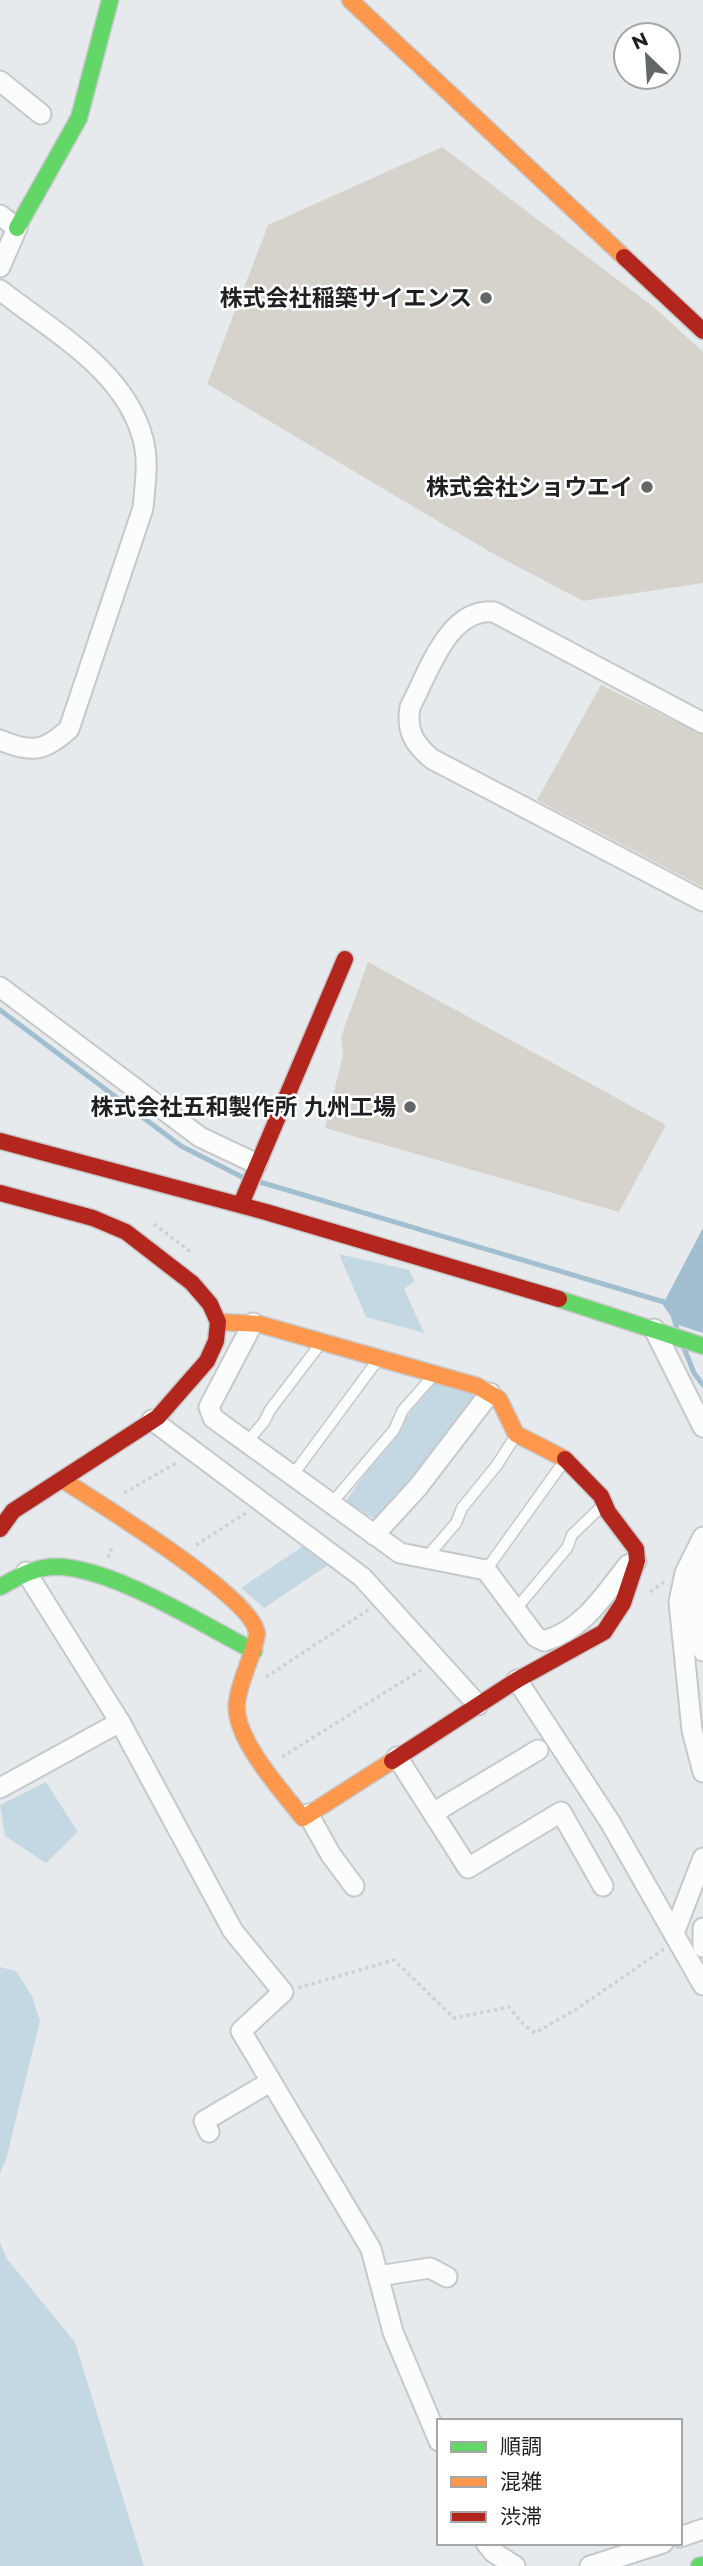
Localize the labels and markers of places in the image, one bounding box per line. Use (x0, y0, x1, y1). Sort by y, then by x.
place label: 株式会社稲築サイエンス (220, 284, 472, 312)
marker: 株式会社稲築サイエンス (478, 290, 494, 306)
place label: 株式会社ショウエイ (426, 473, 633, 501)
marker: 株式会社ショウエイ (639, 479, 655, 495)
place label: 株式会社五和製作所 九州工場 (90, 1093, 396, 1121)
marker: 株式会社五和製作所 九州工場 (402, 1099, 418, 1115)

